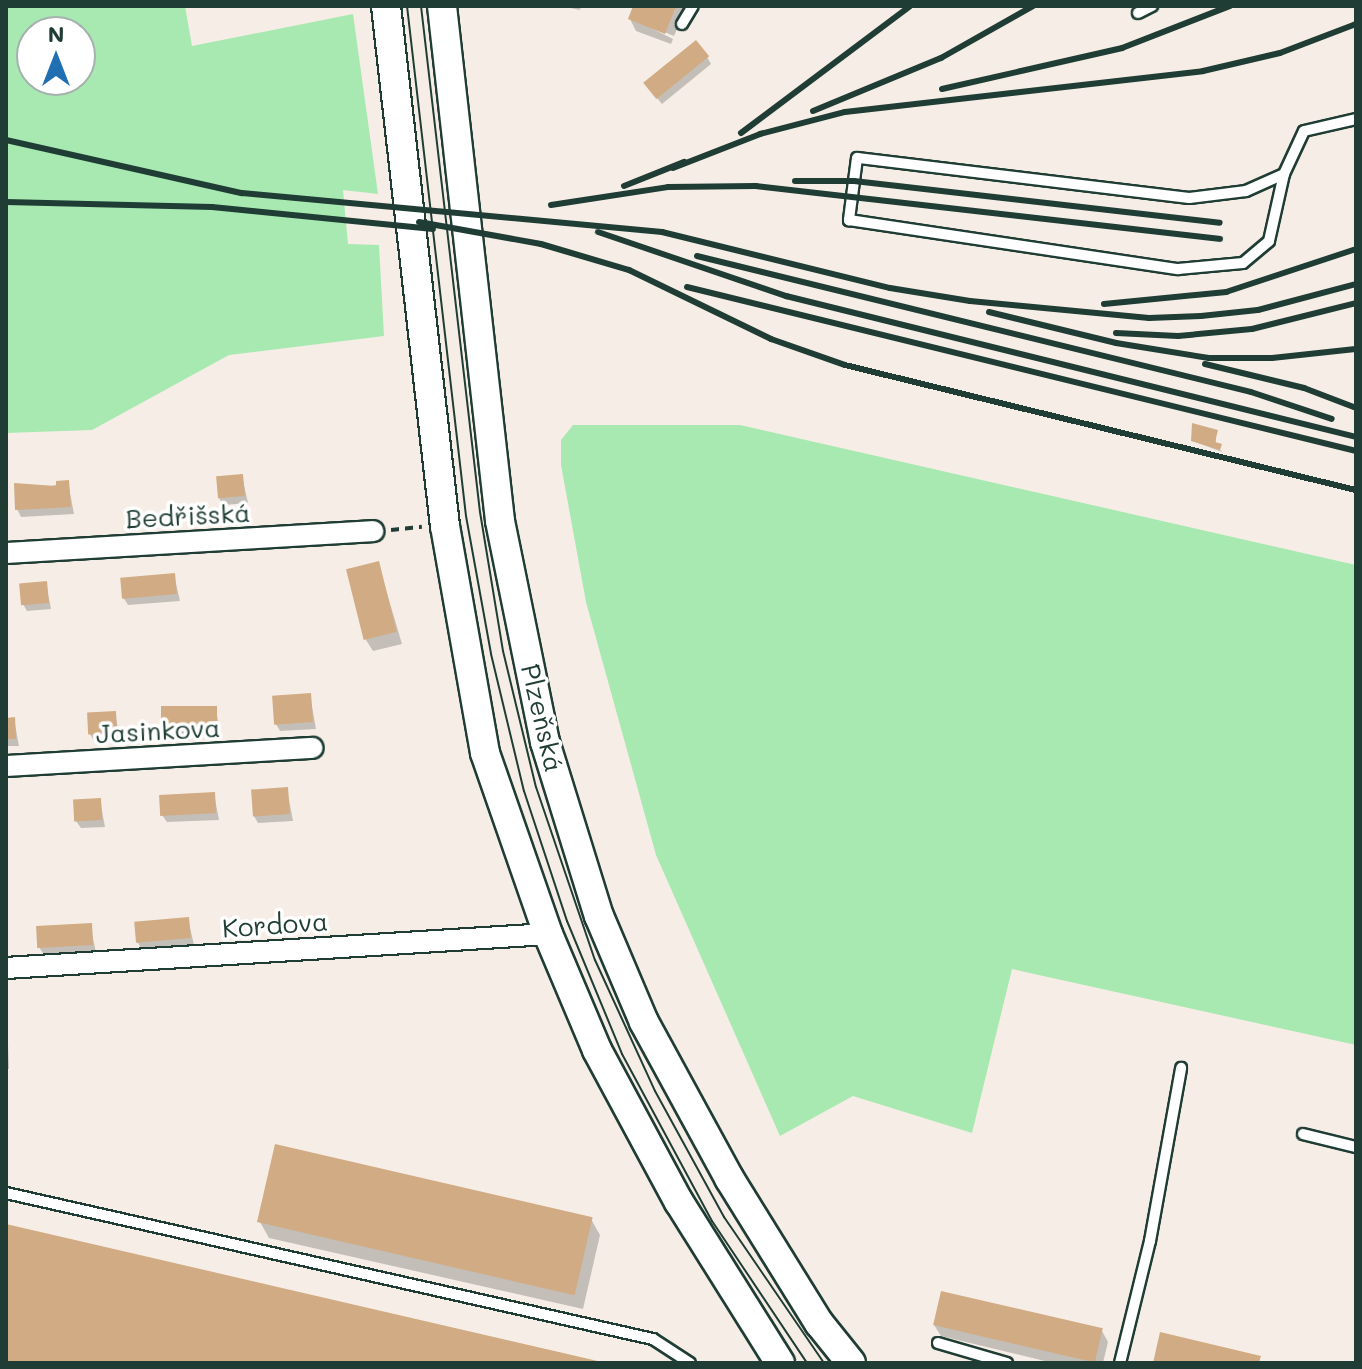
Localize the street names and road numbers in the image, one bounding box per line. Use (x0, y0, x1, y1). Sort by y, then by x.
street label: Bedřišská (125, 497, 251, 535)
street label: Plzeňská (514, 661, 570, 775)
street label: Jasinkova (95, 712, 221, 750)
street label: Kordova (221, 906, 329, 944)

